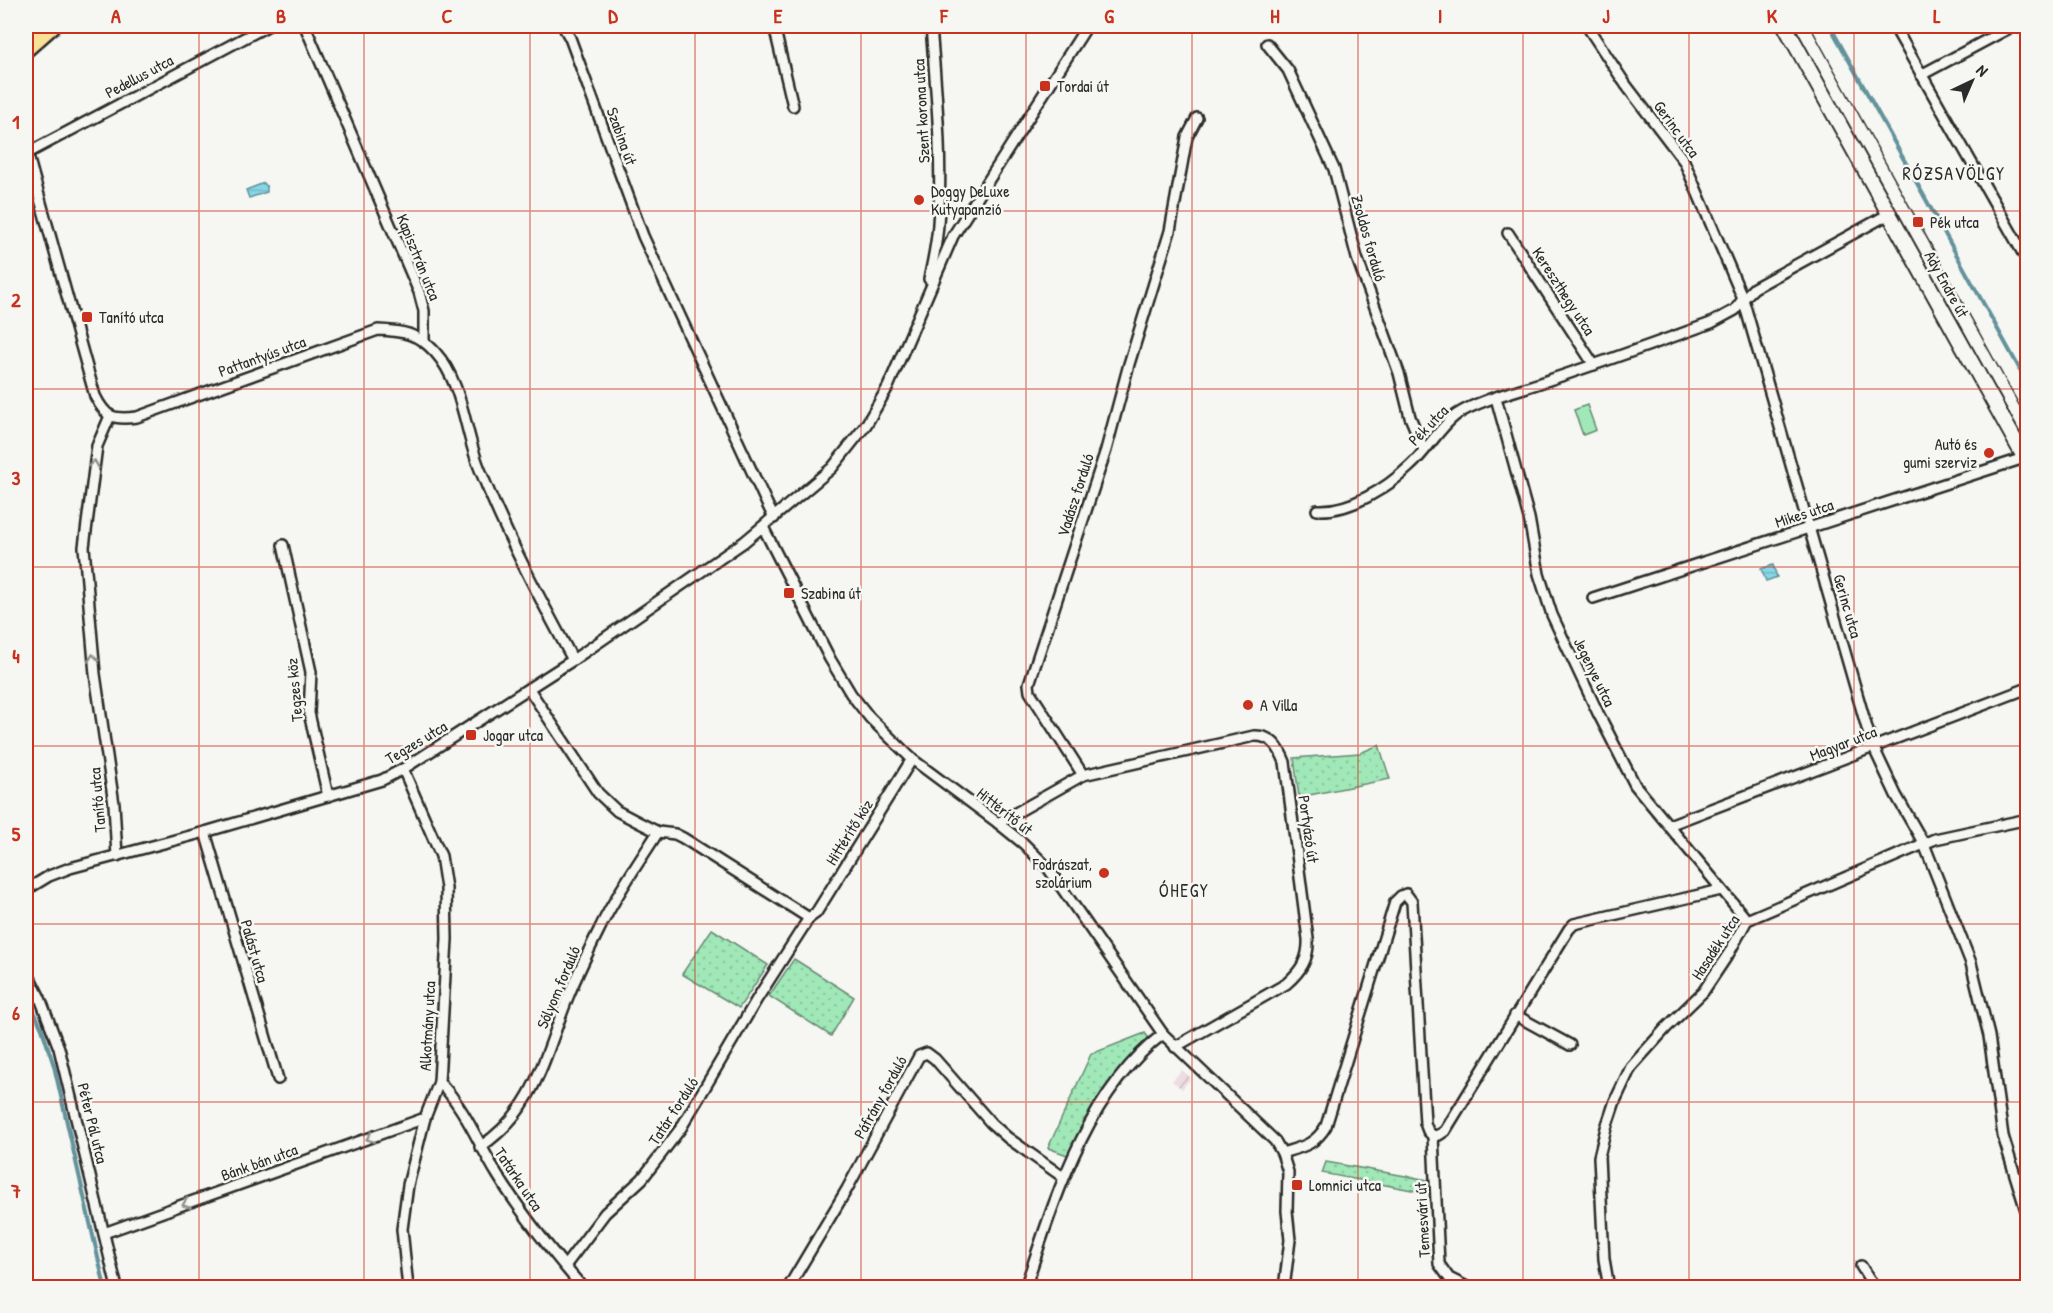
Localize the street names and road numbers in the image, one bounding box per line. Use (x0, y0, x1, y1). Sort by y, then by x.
street label: Pedellus utca (101, 49, 177, 103)
street label: Szent korona utca (907, 58, 935, 164)
street label: Gerinc utca (1649, 96, 1705, 162)
street label: Szabina út (601, 104, 643, 168)
street label: Zsoldos forduló (1346, 192, 1392, 284)
street label: Kapisztrán utca (392, 211, 446, 303)
street label: Kereszthegy utca (1527, 243, 1601, 339)
street label: Ady Endre út (1920, 247, 1975, 322)
street label: Pattantyús utca (215, 330, 309, 382)
street label: Pék utca (1403, 400, 1453, 450)
street label: Vadász forduló (1051, 450, 1099, 539)
street label: Mikes utca (1772, 493, 1836, 533)
street label: Gerinc utca (1828, 572, 1868, 640)
street label: Jegenye utca (1569, 634, 1621, 710)
street label: Tegzes köz (280, 657, 308, 723)
street label: Tegzes utca (381, 715, 451, 769)
street label: Magyar utca (1806, 720, 1880, 766)
street label: Tanító utca (83, 767, 111, 833)
street label: Hittérítő út (972, 782, 1038, 840)
street label: Portyázó út (1293, 794, 1325, 865)
street label: Hittérítő köz (820, 795, 878, 869)
street label: Hasadék utca (1686, 910, 1744, 984)
street label: Palást utca (236, 917, 274, 985)
street label: Sólyom forduló (531, 942, 585, 1032)
street label: Alkotmány utca (414, 981, 440, 1071)
street label: Páfrány forduló (848, 1051, 912, 1142)
street label: Tatár forduló (643, 1072, 704, 1149)
street label: Péter Pál utca (72, 1081, 114, 1165)
street label: Bánk bán utca (218, 1138, 300, 1186)
street label: Tatárka utca (490, 1143, 548, 1215)
street label: Temesvári út (1409, 1181, 1435, 1258)

